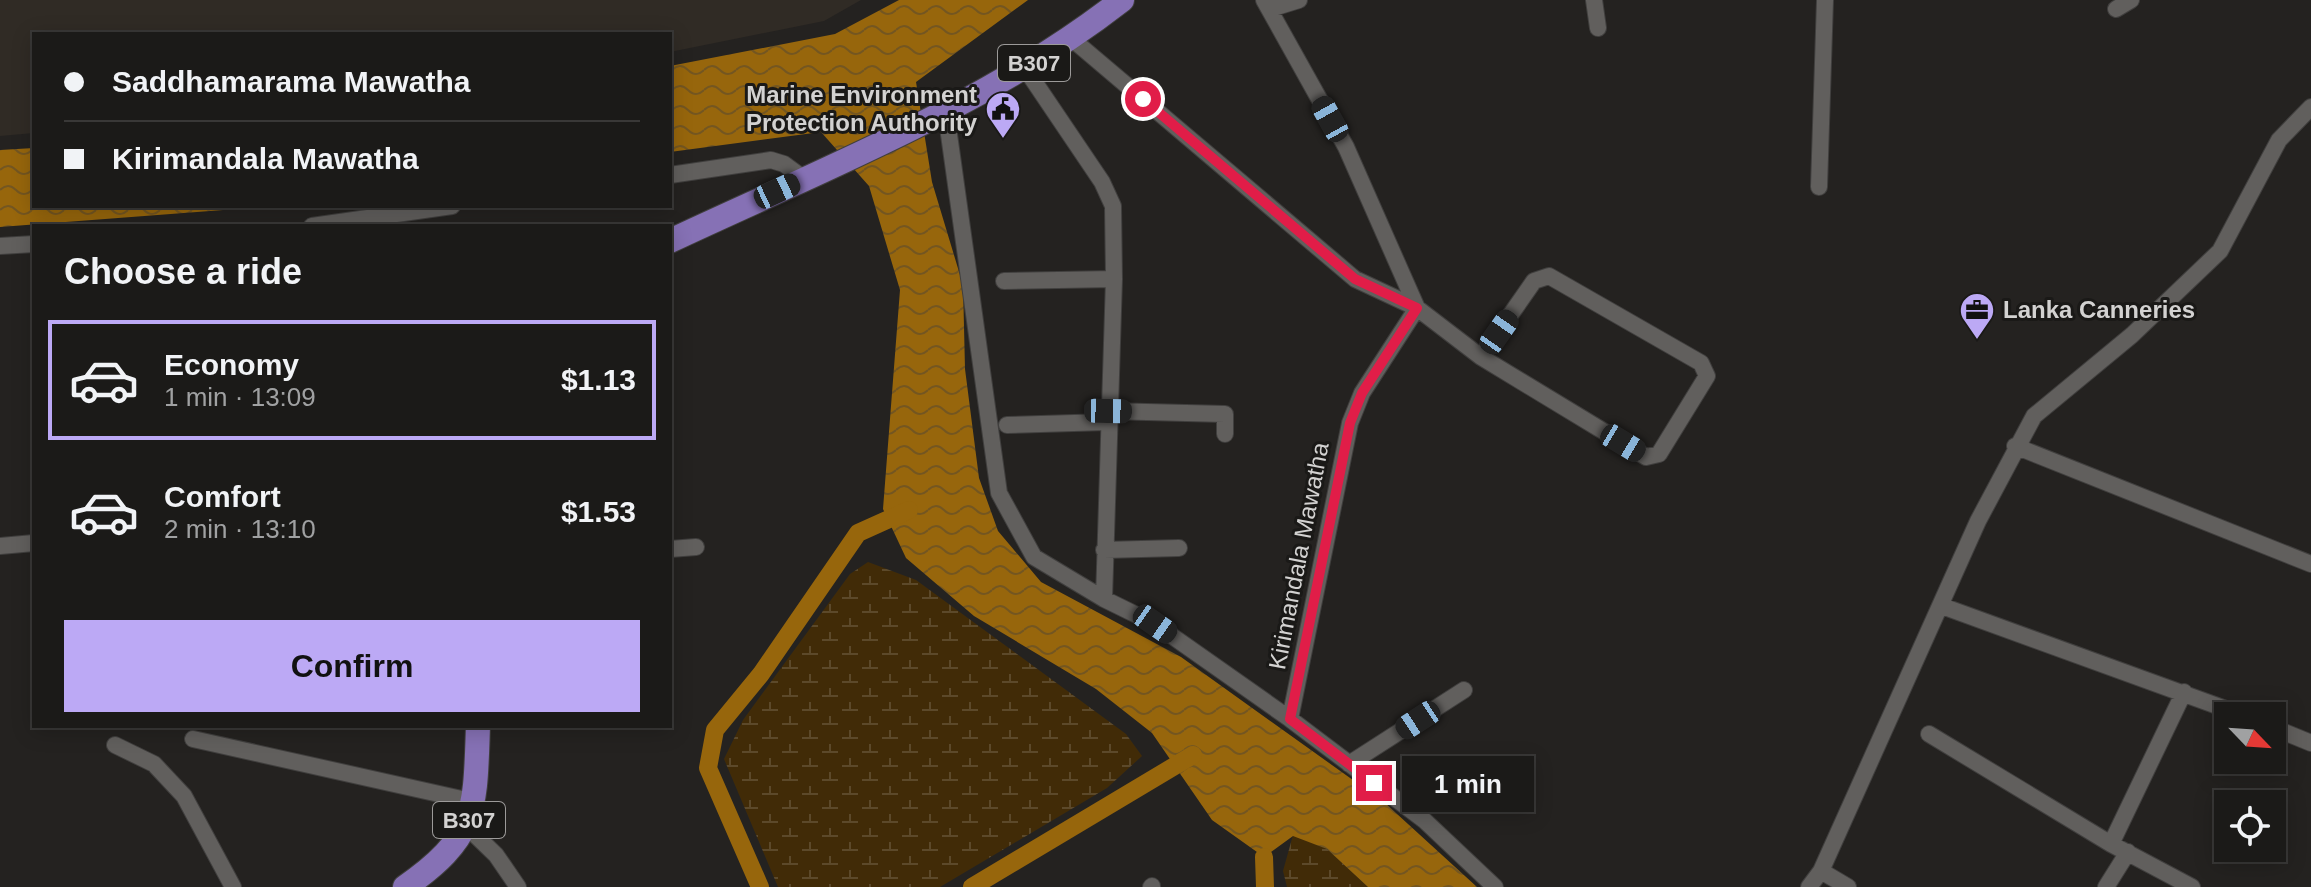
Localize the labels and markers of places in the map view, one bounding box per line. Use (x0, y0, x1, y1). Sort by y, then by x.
place label: Marine Environment Protection Authority (746, 81, 978, 136)
public building icon: Marine Environment Protection Authority (984, 90, 1022, 140)
office icon: Lanka Canneries (1958, 291, 1996, 341)
place label: Lanka Canneries (2003, 296, 2195, 323)

